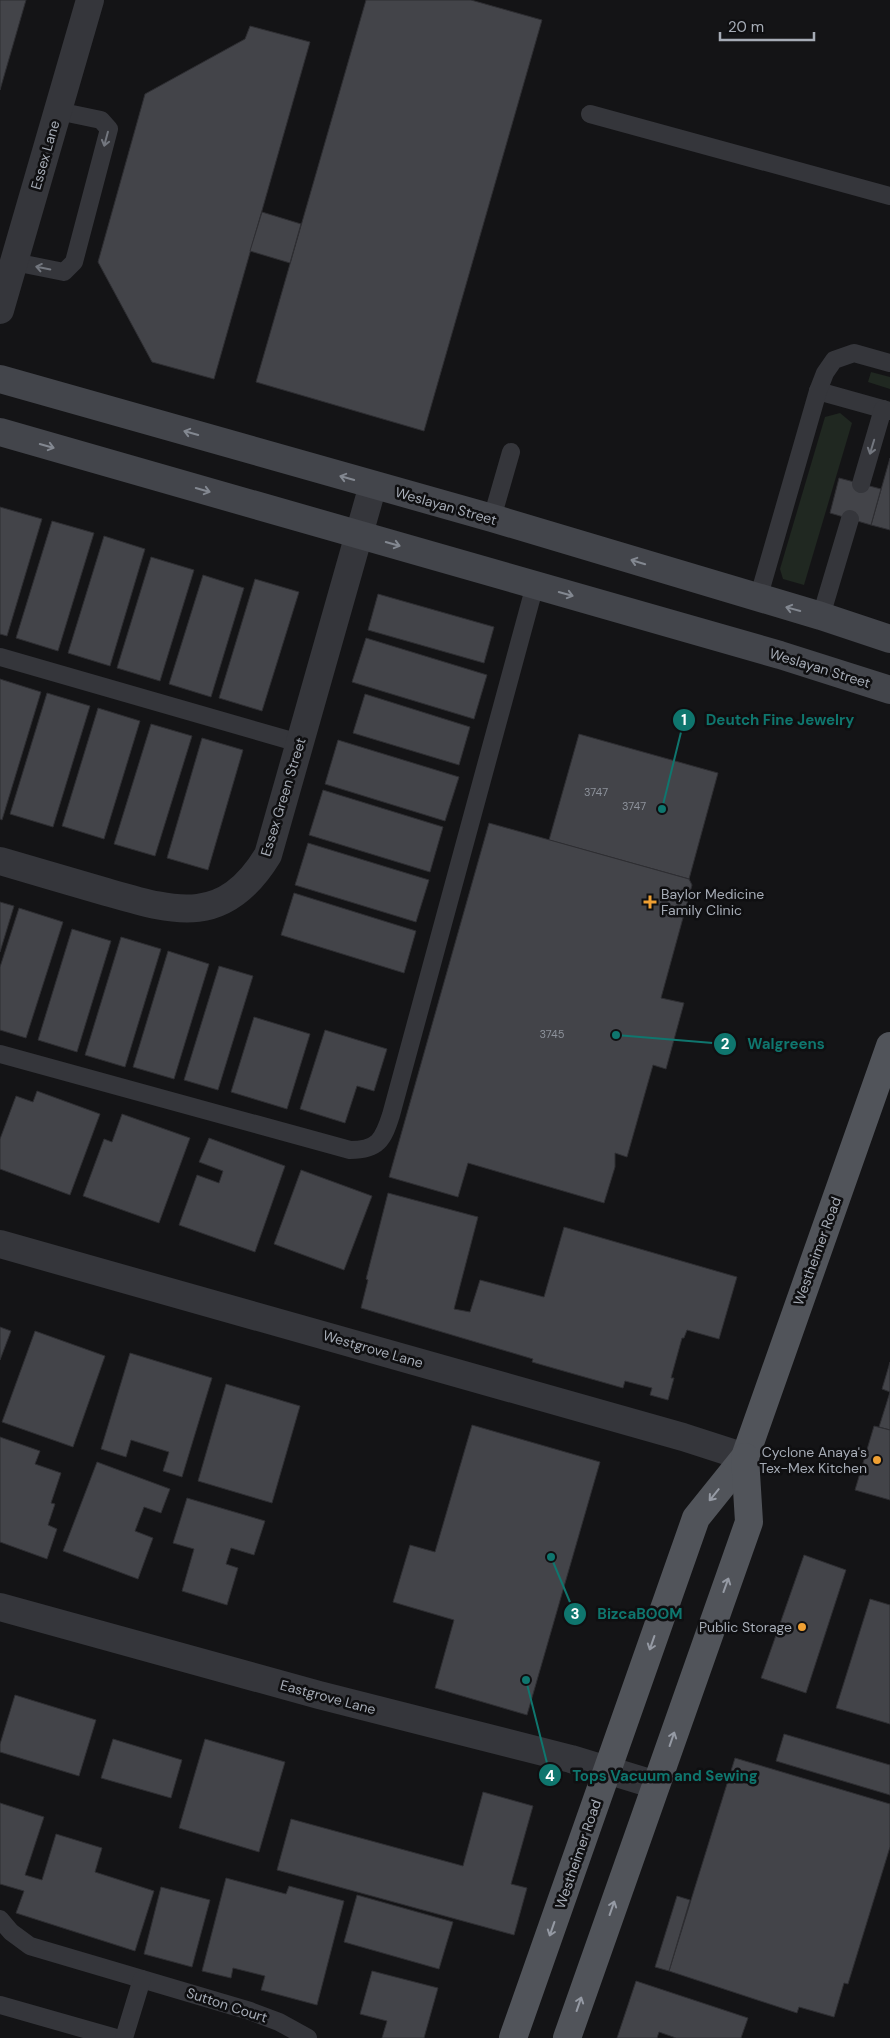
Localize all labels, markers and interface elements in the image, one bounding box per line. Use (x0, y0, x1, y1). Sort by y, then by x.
scale bar (720, 10, 814, 42)
text: 20 m (728, 17, 764, 37)
street label: Essex Lane (27, 118, 63, 192)
one-way arrow (101, 130, 111, 146)
one-way arrow (36, 263, 52, 273)
one-way arrow (183, 428, 199, 437)
one-way arrow (866, 438, 876, 454)
one-way arrow (38, 441, 54, 451)
one-way arrow (340, 472, 356, 482)
street label: Weslayan Street (393, 483, 499, 529)
one-way arrow (195, 486, 211, 496)
one-way arrow (385, 540, 401, 550)
one-way arrow (630, 557, 646, 567)
one-way arrow (558, 589, 574, 599)
one-way arrow (786, 603, 802, 613)
street label: Weslayan Street (767, 644, 873, 692)
callout: Deutch Fine Jewelry (671, 705, 865, 735)
text: 1 (681, 710, 687, 730)
text: Deutch Fine Jewelry (706, 710, 854, 730)
street label: Essex Green Street (256, 735, 310, 859)
house number: 3747 (584, 785, 608, 799)
house number: 3747 (622, 799, 646, 813)
place label: Baylor Medicine Family Clinic (661, 885, 764, 919)
marker: Baylor Medicine Family Clinic (643, 895, 657, 909)
house number: 3745 (540, 1027, 565, 1041)
callout: Walgreens (713, 1029, 835, 1059)
text: 2 (721, 1034, 730, 1054)
text: Walgreens (747, 1034, 825, 1054)
street label: Westheimer Road (789, 1194, 845, 1308)
street label: Westgrove Lane (321, 1326, 425, 1372)
place label: Cyclone Anaya's Tex-Mex Kitchen (759, 1443, 867, 1477)
marker: Cyclone Anaya's Tex-Mex Kitchen (871, 1454, 883, 1466)
one-way arrow (709, 1488, 720, 1501)
one-way arrow (722, 1578, 731, 1594)
callout: BizcaBOOM (562, 1599, 692, 1629)
text: 3 (570, 1604, 580, 1624)
text: BizcaBOOM (597, 1604, 683, 1624)
place label: Public Storage (699, 1618, 792, 1636)
marker: Public Storage (796, 1621, 808, 1633)
one-way arrow (647, 1635, 656, 1651)
street label: Eastgrove Lane (278, 1676, 378, 1718)
one-way arrow (668, 1731, 677, 1747)
callout: Tops Vacuum and Sewing (538, 1760, 768, 1790)
text: 4 (545, 1766, 555, 1786)
text: Tops Vacuum and Sewing (572, 1766, 758, 1786)
street label: Westheimer Road (551, 1797, 605, 1911)
one-way arrow (608, 1900, 618, 1916)
one-way arrow (547, 1921, 556, 1936)
street label: Sutton Court (184, 1983, 270, 2027)
one-way arrow (575, 1997, 584, 2013)

